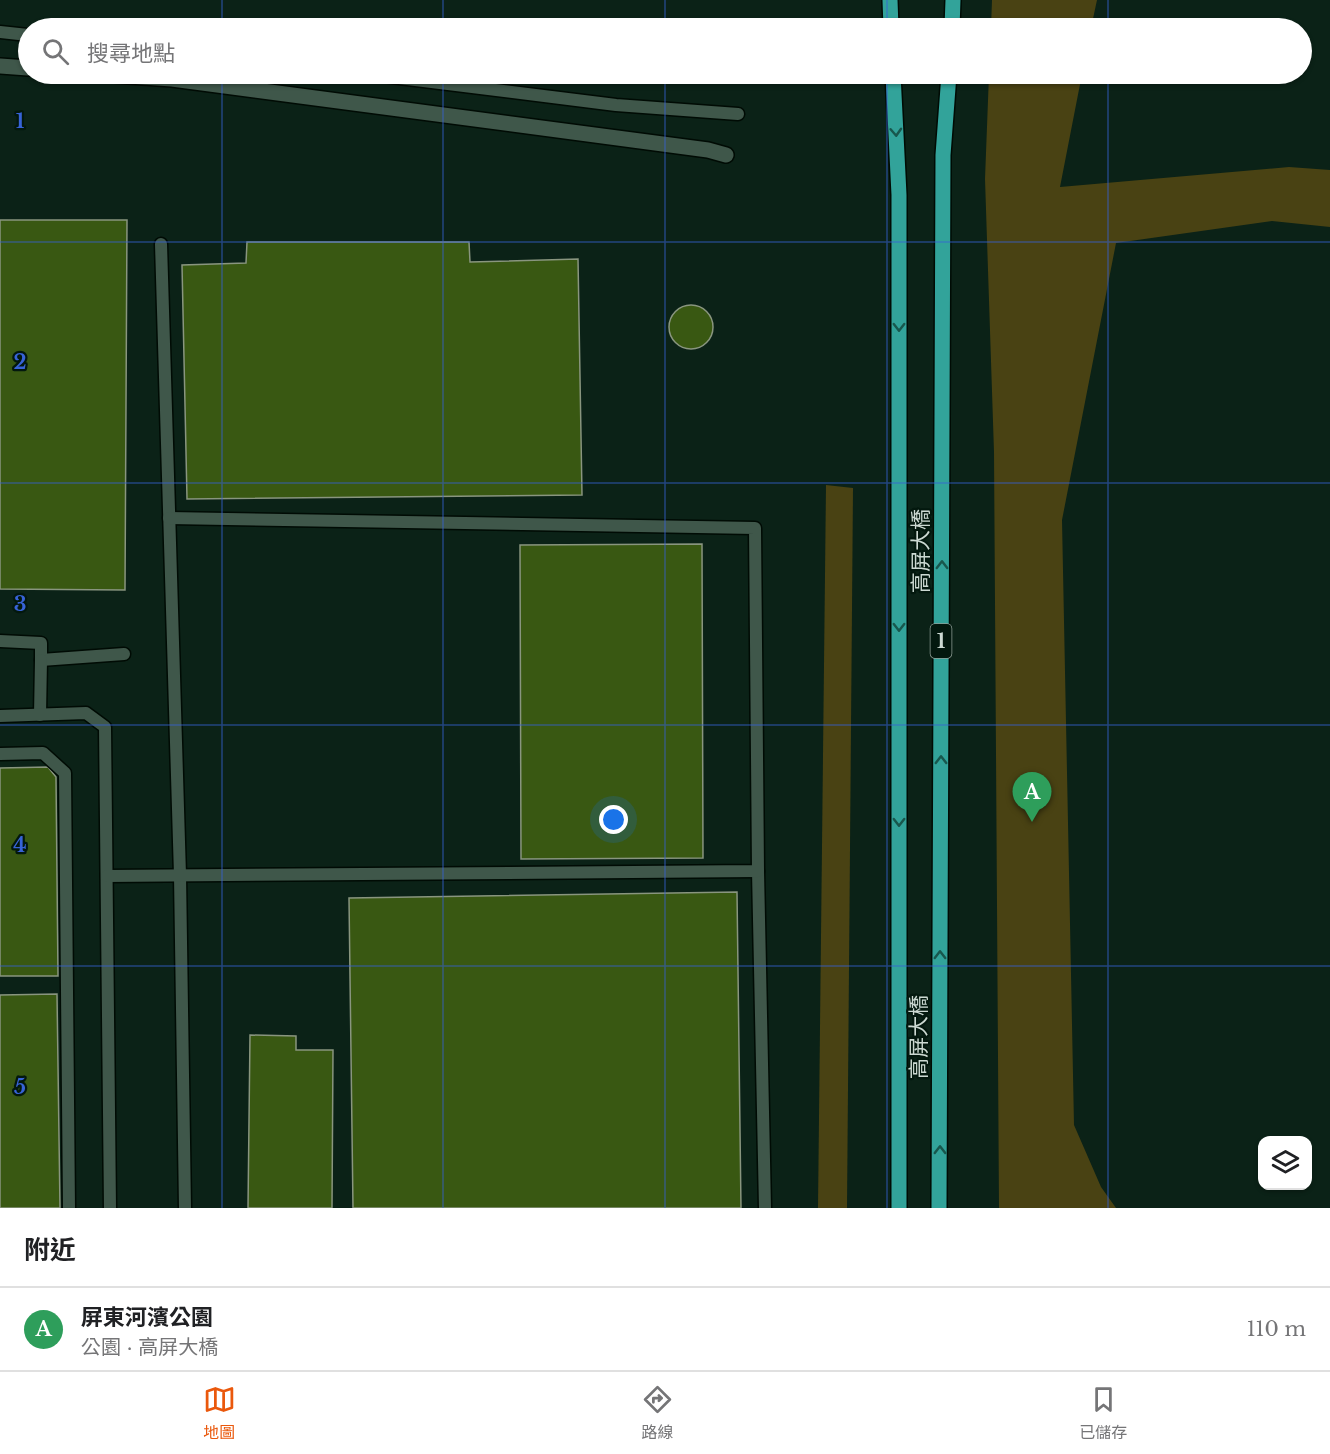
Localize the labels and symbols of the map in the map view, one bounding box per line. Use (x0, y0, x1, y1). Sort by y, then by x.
text: 1 (16, 109, 25, 133)
one-way arrow (890, 127, 903, 136)
one-way arrow (893, 322, 905, 331)
text: 2 (13, 350, 27, 374)
street label: 高屏大橋 (908, 509, 934, 593)
one-way arrow (936, 560, 948, 569)
text: 3 (14, 592, 26, 616)
one-way arrow (893, 622, 905, 631)
road number: 1 (930, 624, 952, 658)
one-way arrow (935, 755, 947, 764)
pin: A (1012, 772, 1052, 822)
your location (599, 805, 628, 834)
one-way arrow (893, 817, 905, 826)
text: 4 (13, 833, 27, 857)
one-way arrow (934, 950, 946, 959)
street label: 高屏大橋 (906, 995, 932, 1079)
text: 5 (14, 1075, 26, 1099)
one-way arrow (934, 1145, 946, 1154)

